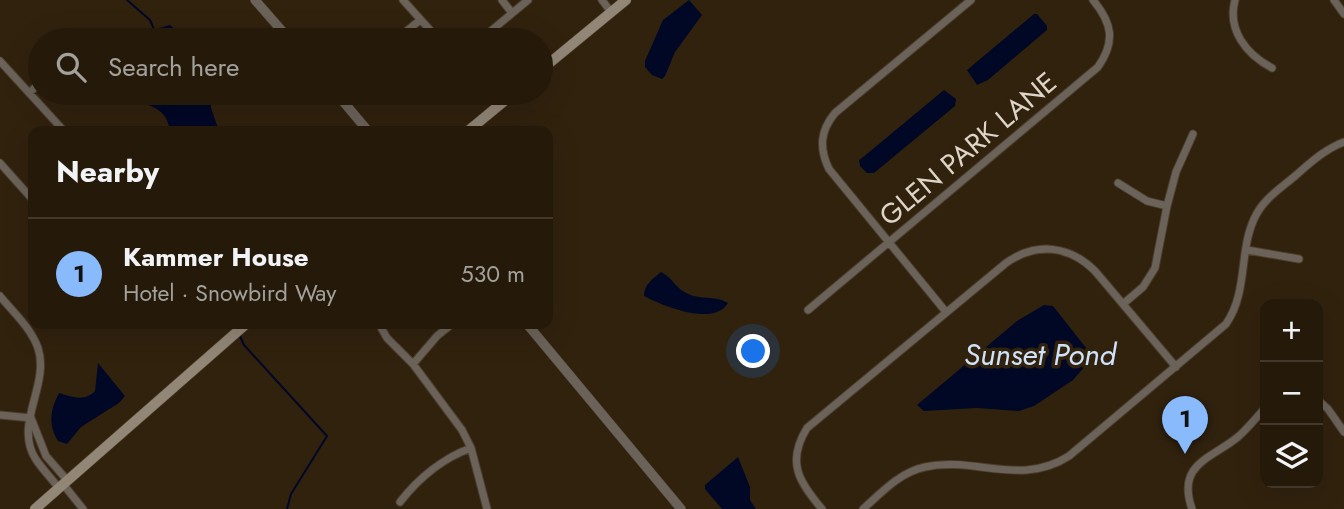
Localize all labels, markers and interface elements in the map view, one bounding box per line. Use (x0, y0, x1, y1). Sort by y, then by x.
search box (28, 28, 553, 105)
icon: search (52, 48, 90, 86)
text: Search here (108, 48, 240, 86)
street label: GLEN PARK LANE (870, 62, 1066, 236)
text: Nearby (56, 150, 159, 193)
text: Kammer House (123, 238, 309, 276)
text: 1 (73, 257, 85, 291)
text: 530 m (461, 257, 525, 291)
text: Hotel · Snowbird Way (123, 276, 336, 310)
map controls (1260, 299, 1323, 488)
button: + (1260, 299, 1323, 362)
water label: Sunset Pond (964, 333, 1117, 376)
your location (736, 334, 770, 368)
button: − (1260, 362, 1323, 425)
pin: 1 (1162, 396, 1208, 454)
button: layers (1260, 425, 1323, 488)

